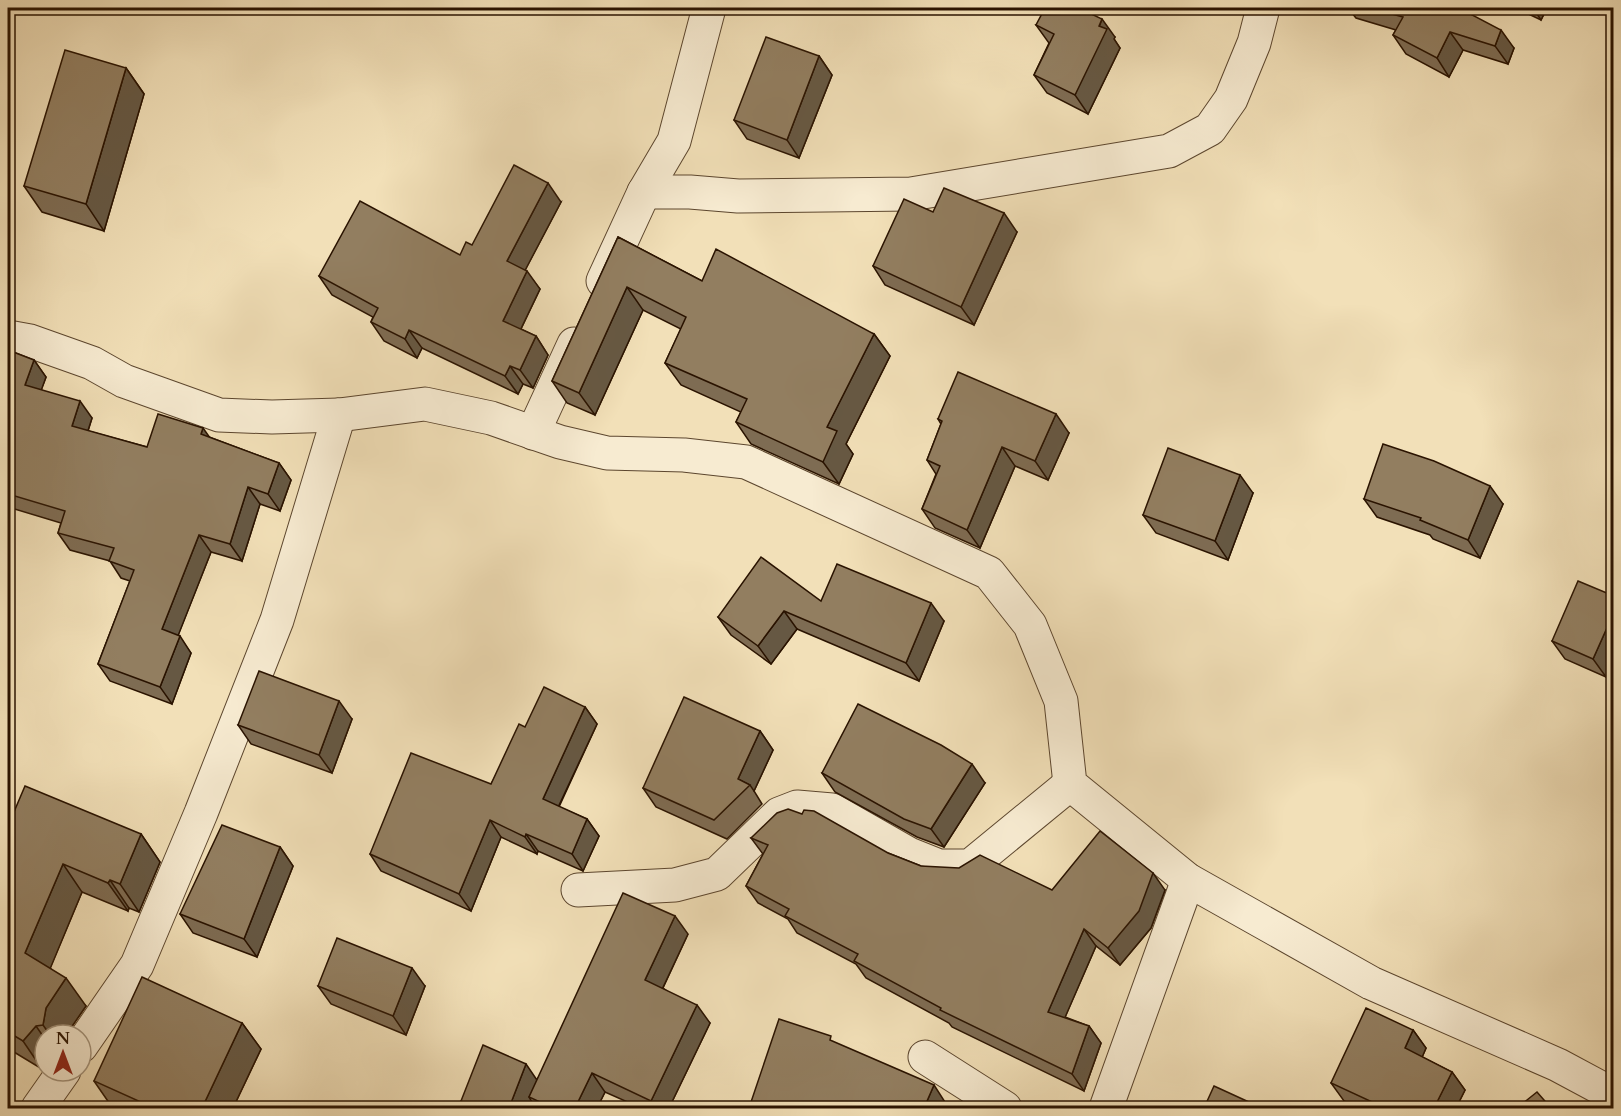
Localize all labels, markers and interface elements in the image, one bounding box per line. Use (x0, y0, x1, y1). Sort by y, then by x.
north arrow (33, 1023, 93, 1083)
text: N (56, 1028, 70, 1050)

